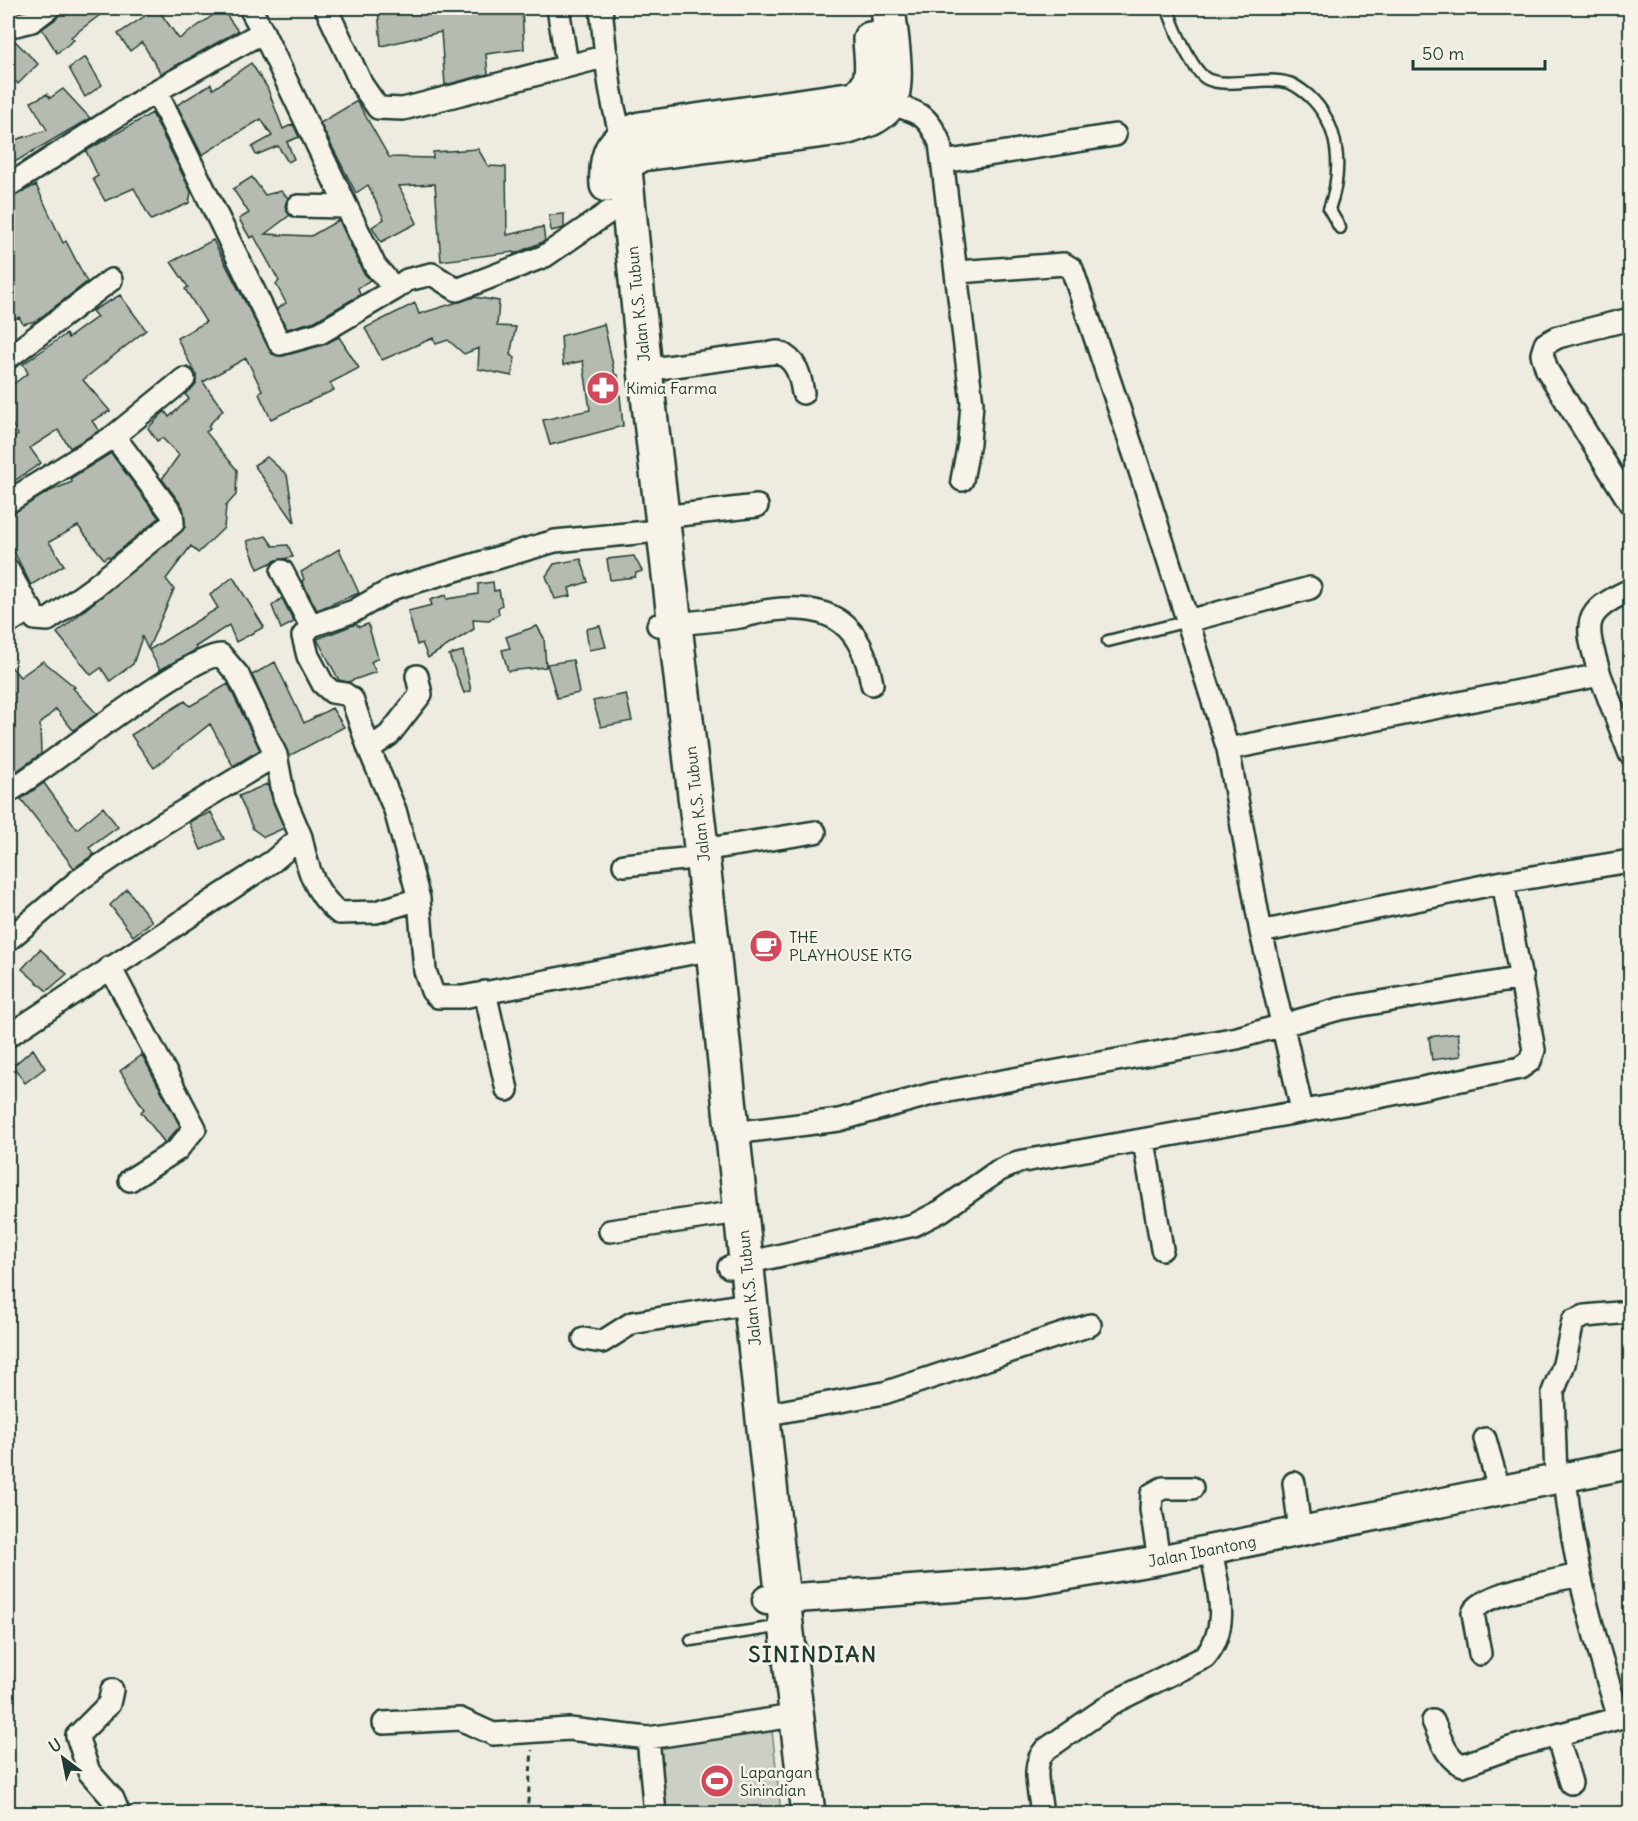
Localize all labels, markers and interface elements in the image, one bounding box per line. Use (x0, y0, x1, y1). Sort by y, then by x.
scale bar (1413, 33, 1545, 71)
text: 50 m (1422, 42, 1464, 65)
street label: Jalan K.S. Tubun (622, 245, 654, 363)
pharmacy icon: Kimia Farma (585, 370, 621, 406)
place label: Kimia Farma (626, 378, 717, 398)
street label: Jalan K.S. Tubun (680, 745, 714, 863)
place label: THE PLAYHOUSE KTG (789, 927, 912, 965)
cafe icon: THE PLAYHOUSE KTG (748, 928, 784, 964)
street label: Jalan K.S. Tubun (733, 1229, 765, 1347)
street label: Jalan Ibantong (1146, 1531, 1258, 1571)
district label: SININDIAN (748, 1640, 878, 1668)
north arrow (33, 1728, 93, 1788)
text: U (45, 1734, 65, 1757)
place label: Lapangan Sinindian (740, 1762, 813, 1800)
sports icon: Lapangan Sinindian (699, 1763, 735, 1799)

